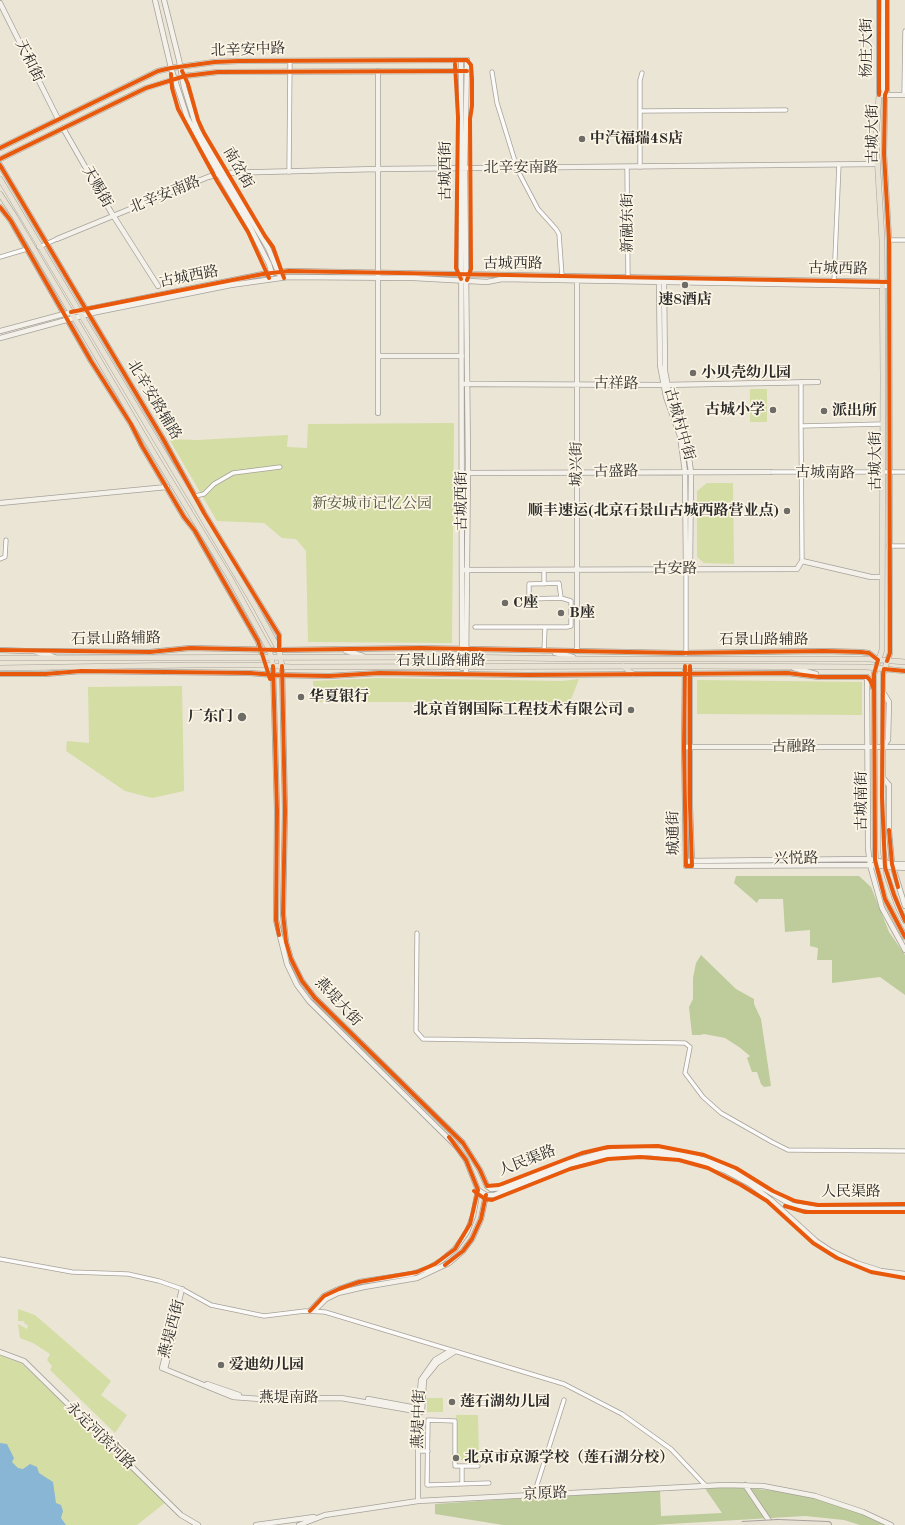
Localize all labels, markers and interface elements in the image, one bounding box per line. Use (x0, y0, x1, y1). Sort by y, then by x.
street label: 杨庄大街 (858, 18, 876, 78)
street label: 天和街 (11, 37, 47, 85)
street label: 北辛安中路 (210, 40, 286, 60)
street label: 古城大街 (864, 104, 882, 164)
place label: 中汽福瑞4S店 (590, 130, 683, 148)
marker: 中汽福瑞4S店 (577, 134, 587, 144)
street label: 古城西街 (437, 141, 455, 201)
street label: 南岔街 (219, 144, 257, 192)
street label: 北辛安南路 (484, 159, 558, 177)
street label: 天赐街 (78, 163, 116, 211)
street label: 北辛安南路 (127, 173, 203, 217)
street label: 新融东街 (619, 193, 637, 253)
street label: 古城西路 (483, 255, 543, 273)
street label: 古城西路 (808, 259, 868, 279)
street label: 古城西路 (158, 262, 220, 292)
marker: 速8酒店 (680, 280, 690, 290)
place label: 速8酒店 (658, 291, 712, 309)
street label: 北辛安路辅路 (123, 357, 185, 443)
place label: 小贝壳幼儿园 (701, 364, 791, 382)
marker: 小贝壳幼儿园 (688, 368, 698, 378)
street label: 古祥路 (593, 375, 639, 393)
street label: 古城村中街 (660, 385, 698, 463)
place label: 古城小学 (705, 401, 765, 419)
place label: 派出所 (832, 402, 877, 420)
marker: 古城小学 (768, 405, 778, 415)
marker: 派出所 (819, 406, 829, 416)
street label: 古城大街 (867, 431, 885, 491)
street label: 城兴街 (568, 442, 586, 486)
street label: 古盛路 (593, 463, 639, 481)
street label: 古城南路 (795, 463, 855, 483)
street label: 古城西街 (453, 471, 471, 531)
park label: 新安城市记忆公园 (312, 495, 432, 513)
place label: 顺丰速运(北京石景山古城西路营业点) (528, 502, 779, 520)
marker: 顺丰速运(北京石景山古城西路营业点) (782, 506, 792, 516)
street label: 古安路 (653, 560, 697, 578)
place label: C座 (513, 594, 538, 612)
marker: C座 (500, 598, 510, 608)
place label: B座 (569, 604, 595, 622)
marker: B座 (556, 608, 566, 618)
street label: 石景山路辅路 (71, 629, 161, 649)
street label: 石景山路辅路 (719, 631, 809, 649)
street label: 石景山路辅路 (396, 652, 486, 670)
place label: 华夏银行 (309, 688, 369, 706)
marker: 华夏银行 (296, 692, 306, 702)
place label: 北京首钢国际工程技术有限公司 (413, 701, 623, 719)
marker: 北京首钢国际工程技术有限公司 (626, 705, 636, 715)
place label: 厂东门 (188, 708, 233, 726)
marker: 厂东门 (236, 711, 248, 723)
street label: 古融路 (772, 738, 816, 756)
street label: 古城南街 (853, 771, 871, 831)
street label: 城通街 (665, 810, 683, 856)
street label: 兴悦路 (773, 850, 819, 868)
street label: 燕堤大街 (311, 974, 365, 1030)
street label: 人民渠路 (496, 1142, 558, 1180)
street label: 人民渠路 (821, 1183, 881, 1201)
street label: 燕堤西街 (156, 1298, 188, 1360)
place label: 爱迪幼儿园 (229, 1356, 304, 1374)
marker: 爱迪幼儿园 (216, 1360, 226, 1370)
street label: 燕堤南路 (259, 1389, 319, 1407)
street label: 燕堤中街 (409, 1389, 429, 1449)
place label: 莲石湖幼儿园 (460, 1393, 550, 1411)
marker: 莲石湖幼儿园 (447, 1397, 457, 1407)
street label: 永定河滨河路 (61, 1398, 139, 1474)
place label: 北京市京源学校（莲石湖分校） (464, 1449, 674, 1467)
marker: 北京市京源学校（莲石湖分校） (451, 1453, 461, 1463)
street label: 京原路 (522, 1484, 568, 1504)

